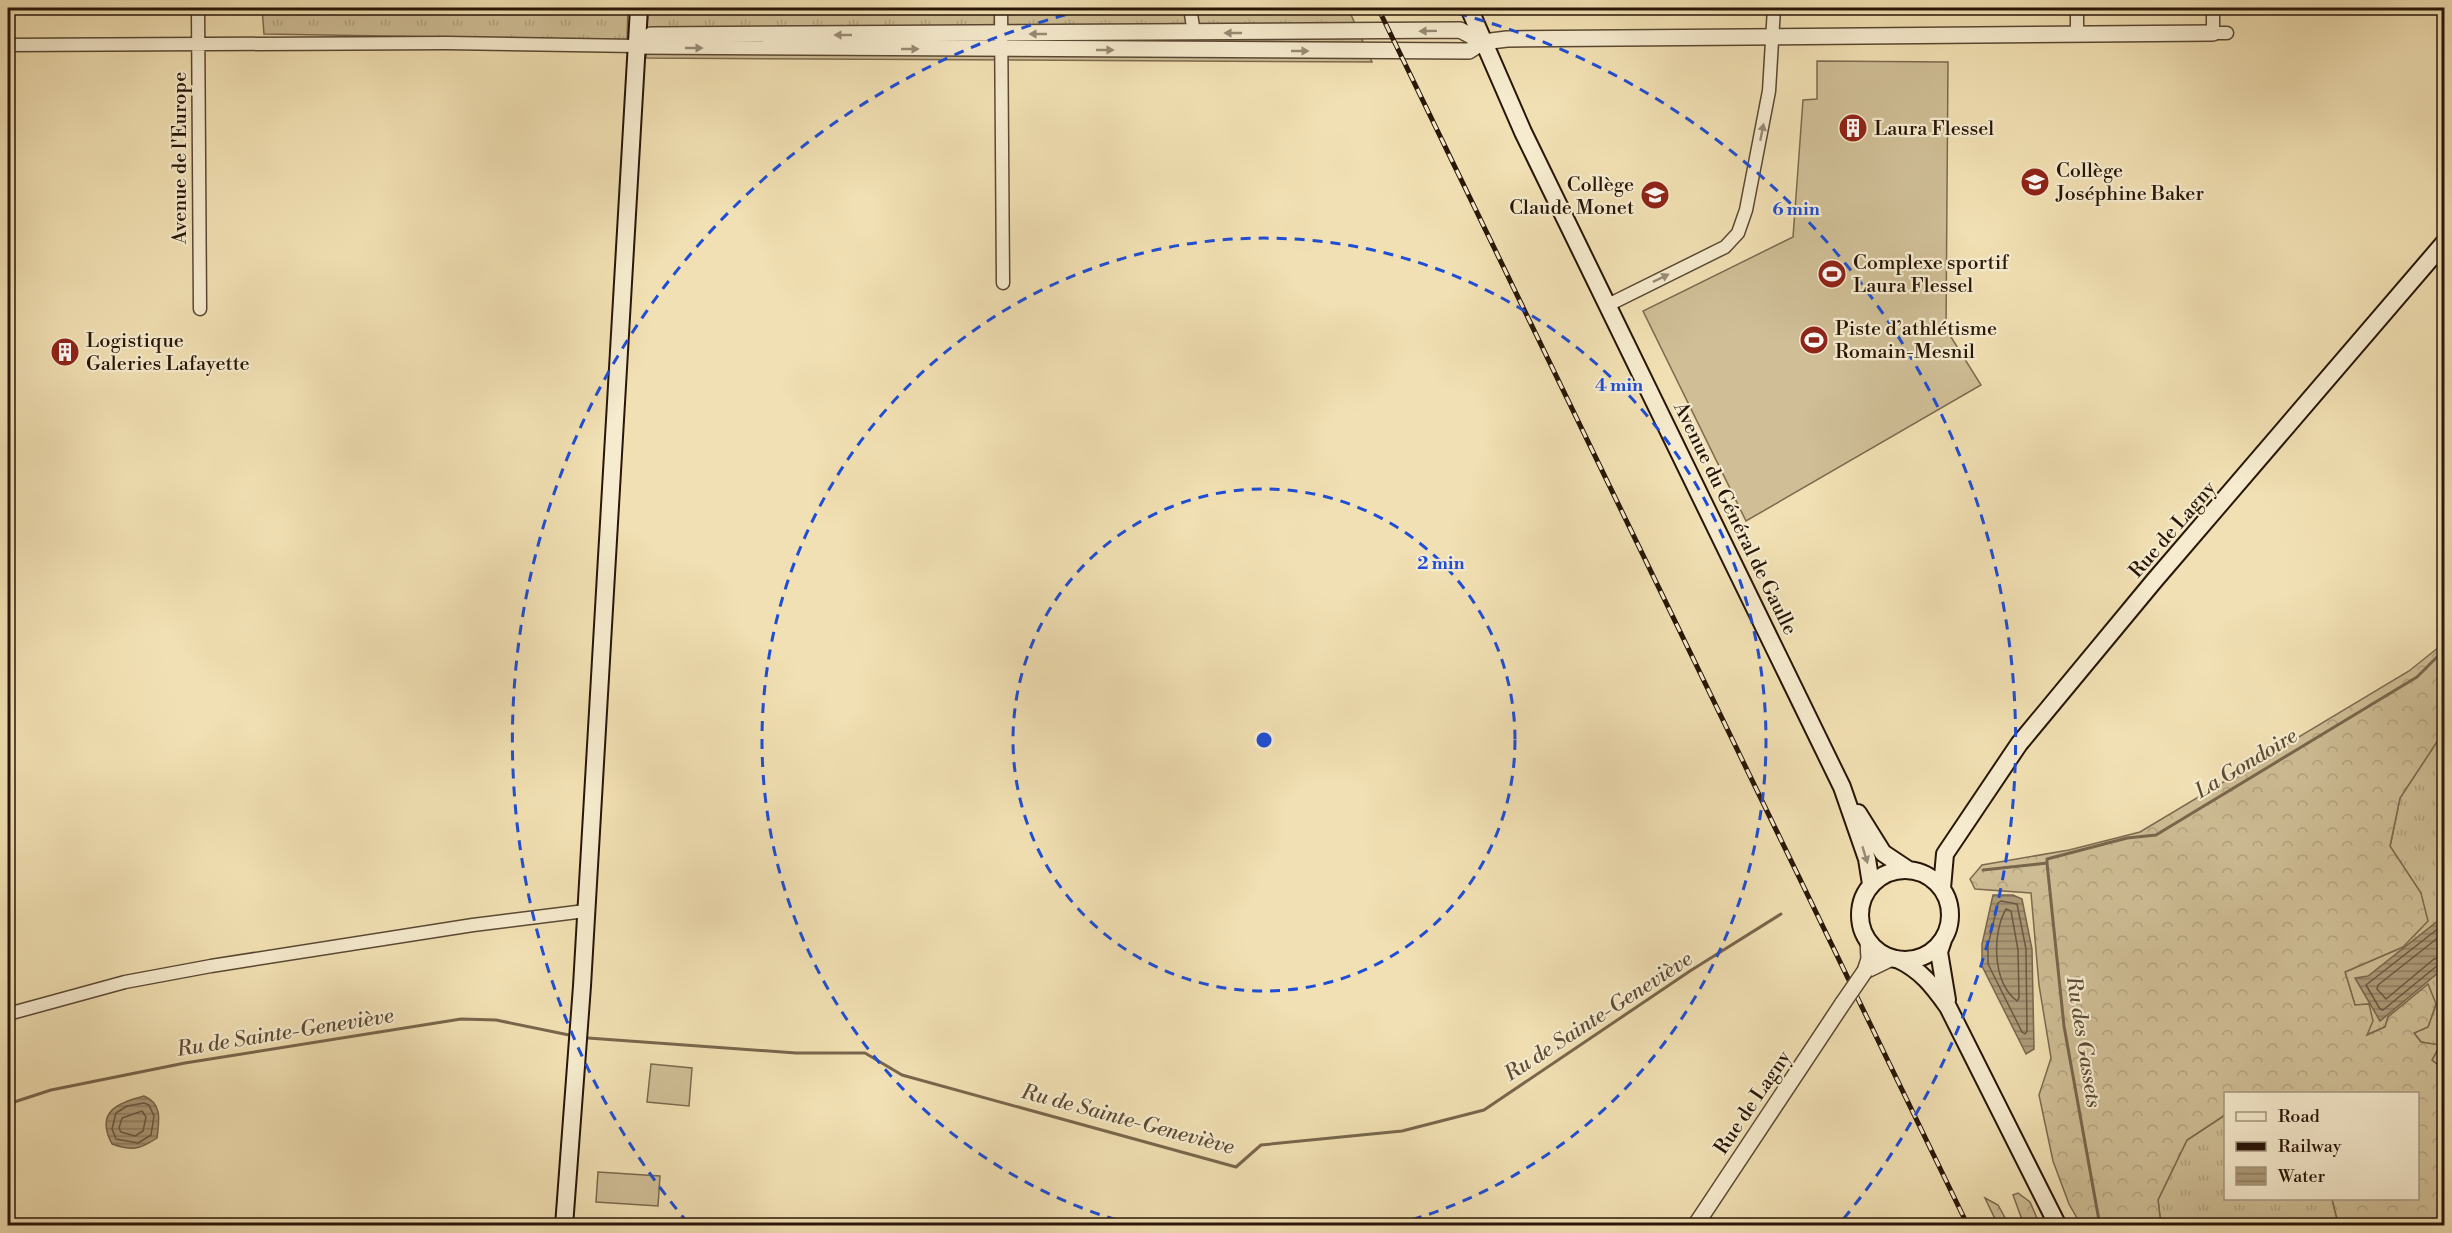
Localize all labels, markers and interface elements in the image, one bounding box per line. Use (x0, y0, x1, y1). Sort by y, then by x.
one-way arrow (1418, 26, 1437, 35)
one-way arrow (1223, 28, 1242, 38)
one-way arrow (1028, 29, 1047, 39)
one-way arrow (833, 30, 852, 40)
one-way arrow (685, 43, 704, 53)
one-way arrow (901, 44, 920, 54)
one-way arrow (1096, 45, 1115, 55)
one-way arrow (1291, 46, 1310, 56)
street label: Avenue de l'Europe (168, 72, 193, 245)
building icon: Laura Flessel (1837, 112, 1869, 144)
place label: Laura Flessel (1874, 117, 1994, 142)
one-way arrow (1758, 122, 1767, 141)
place label: Collège Joséphine Baker (2055, 159, 2204, 207)
school or university icon: Collège Joséphine Baker (2019, 166, 2051, 198)
place label: Collège Claude Monet (1509, 173, 1634, 221)
school or university icon: Collège Claude Monet (1639, 179, 1671, 211)
text: 6 min (1772, 198, 1820, 221)
place label: Complexe sportif Laura Flessel (1853, 251, 2009, 299)
sports icon: Complexe sportif Laura Flessel (1816, 258, 1848, 290)
one-way arrow (1652, 274, 1669, 283)
place label: Piste d’athlétisme Romain-Mesnil (1835, 317, 1997, 365)
sports icon: Piste d’athlétisme Romain-Mesnil (1798, 324, 1830, 356)
place label: Logistique Galeries Lafayette (86, 329, 250, 377)
building icon: Logistique Galeries Lafayette (49, 336, 81, 368)
text: 4 min (1595, 374, 1643, 397)
street label: Avenue du Général de Gaulle (1667, 397, 1802, 639)
street label: Rue de Lagny (2124, 476, 2222, 584)
text: 2 min (1417, 552, 1465, 575)
water label: La Gondoire (2190, 723, 2302, 805)
centre of rings (1254, 730, 1274, 750)
one-way arrow (1861, 846, 1870, 864)
water label: Ru de Sainte-Geneviève (1499, 946, 1698, 1088)
water label: Ru des Gassets (2060, 974, 2106, 1110)
water label: Ru de Sainte-Geneviève (174, 1003, 396, 1063)
street label: Rue de Lagny (1709, 1046, 1797, 1160)
water label: Ru de Sainte-Geneviève (1018, 1079, 1237, 1161)
legend (2224, 1092, 2419, 1200)
text: Road (2278, 1105, 2321, 1128)
text: Railway (2278, 1135, 2342, 1158)
text: Water (2277, 1165, 2326, 1188)

